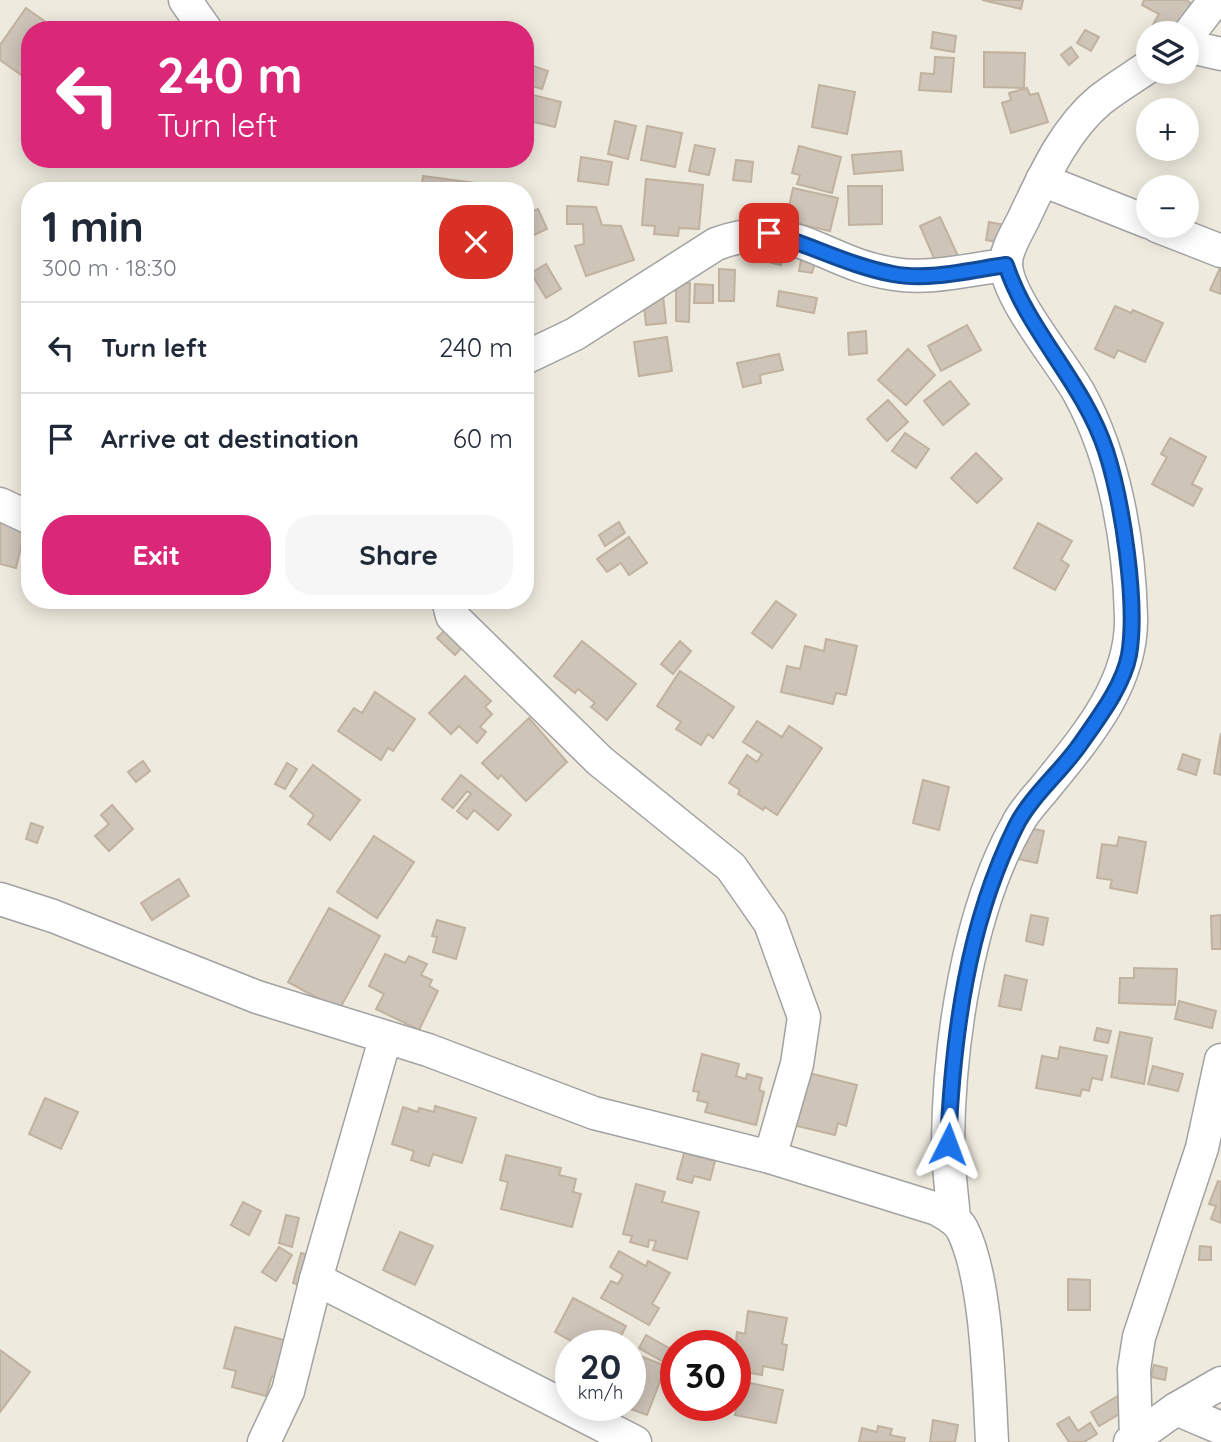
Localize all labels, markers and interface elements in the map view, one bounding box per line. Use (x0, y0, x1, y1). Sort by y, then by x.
map controls (1136, 21, 1199, 238)
button: layers (1136, 21, 1199, 84)
text: 240 m (157, 44, 303, 105)
icon: left (42, 49, 133, 140)
button: + (1136, 98, 1199, 161)
text: Turn left (157, 105, 278, 145)
button: − (1136, 175, 1199, 238)
text: 1 min (42, 200, 144, 253)
pin (739, 203, 799, 263)
button: close (439, 205, 513, 279)
icon: arrive (750, 214, 788, 252)
text: 300 m · 18:30 (42, 253, 177, 282)
icon: left (42, 329, 80, 367)
text: Turn left (101, 331, 208, 364)
text: 240 m (439, 331, 513, 364)
icon: arrive (42, 420, 80, 458)
text: Arrive at destination (101, 422, 359, 455)
text: 60 m (453, 422, 513, 455)
button: Exit (42, 515, 271, 595)
button: Share (285, 515, 513, 595)
position arrow (911, 1107, 985, 1181)
speed limit sign: 30 (660, 1330, 751, 1421)
text: 20 (580, 1344, 621, 1388)
text: km/h (578, 1381, 623, 1404)

